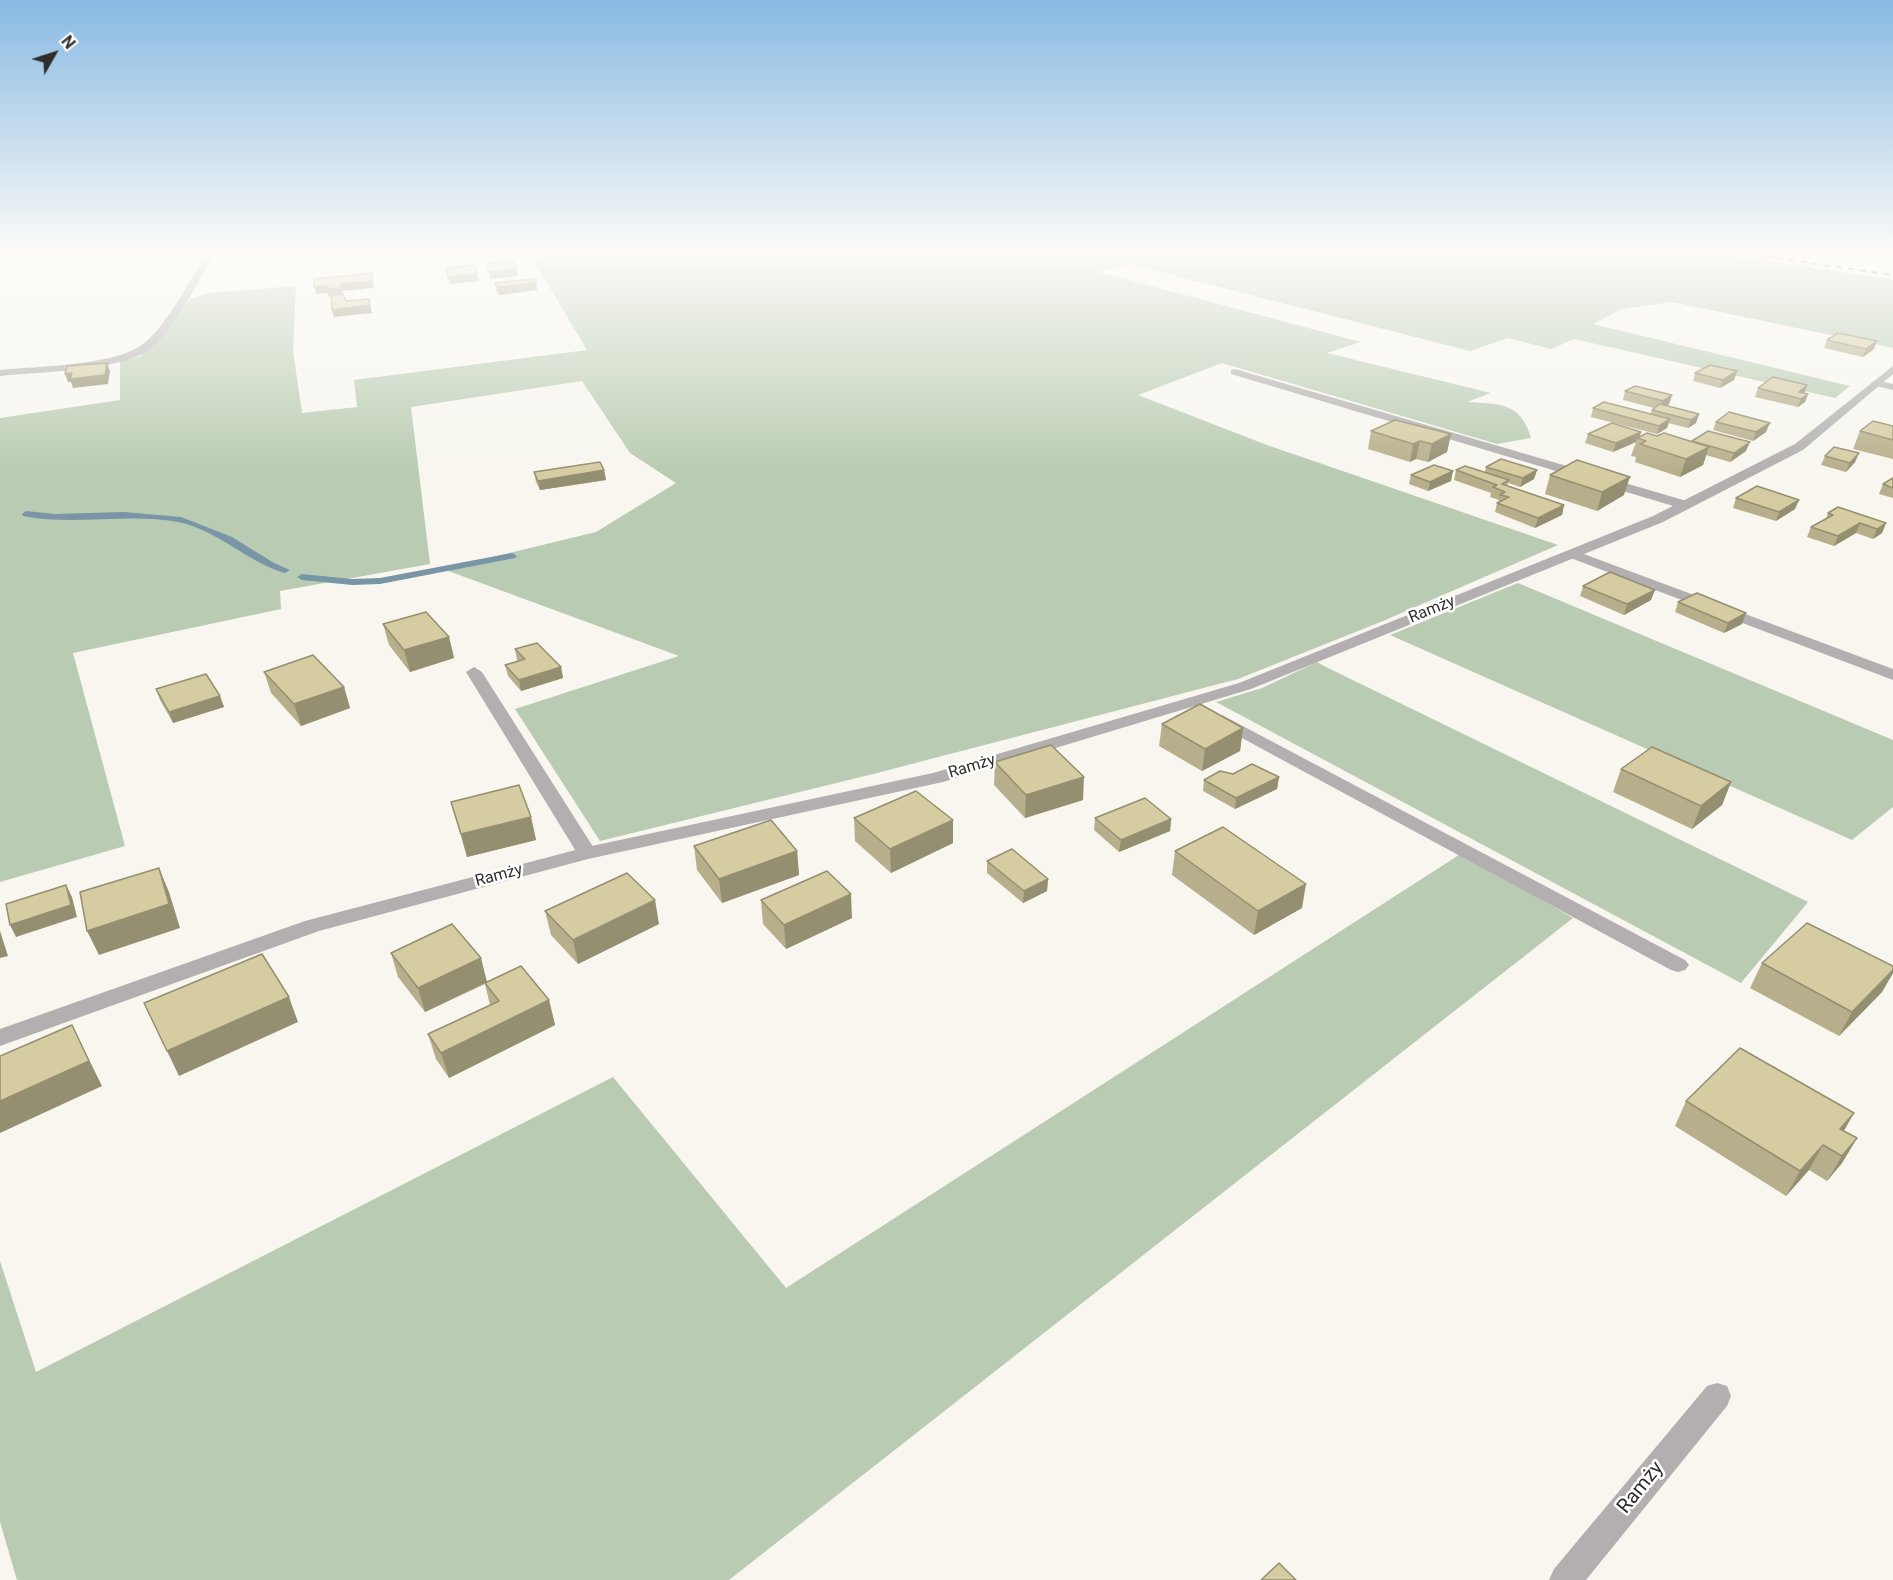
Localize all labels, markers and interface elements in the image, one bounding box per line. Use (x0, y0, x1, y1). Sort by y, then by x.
north arrow (24, 24, 84, 84)
text: N (57, 32, 79, 53)
street label: Ramży (1406, 592, 1458, 628)
street label: Ramży (946, 751, 998, 783)
street label: Ramży (473, 861, 525, 891)
street label: Ramży (1613, 1457, 1669, 1519)

